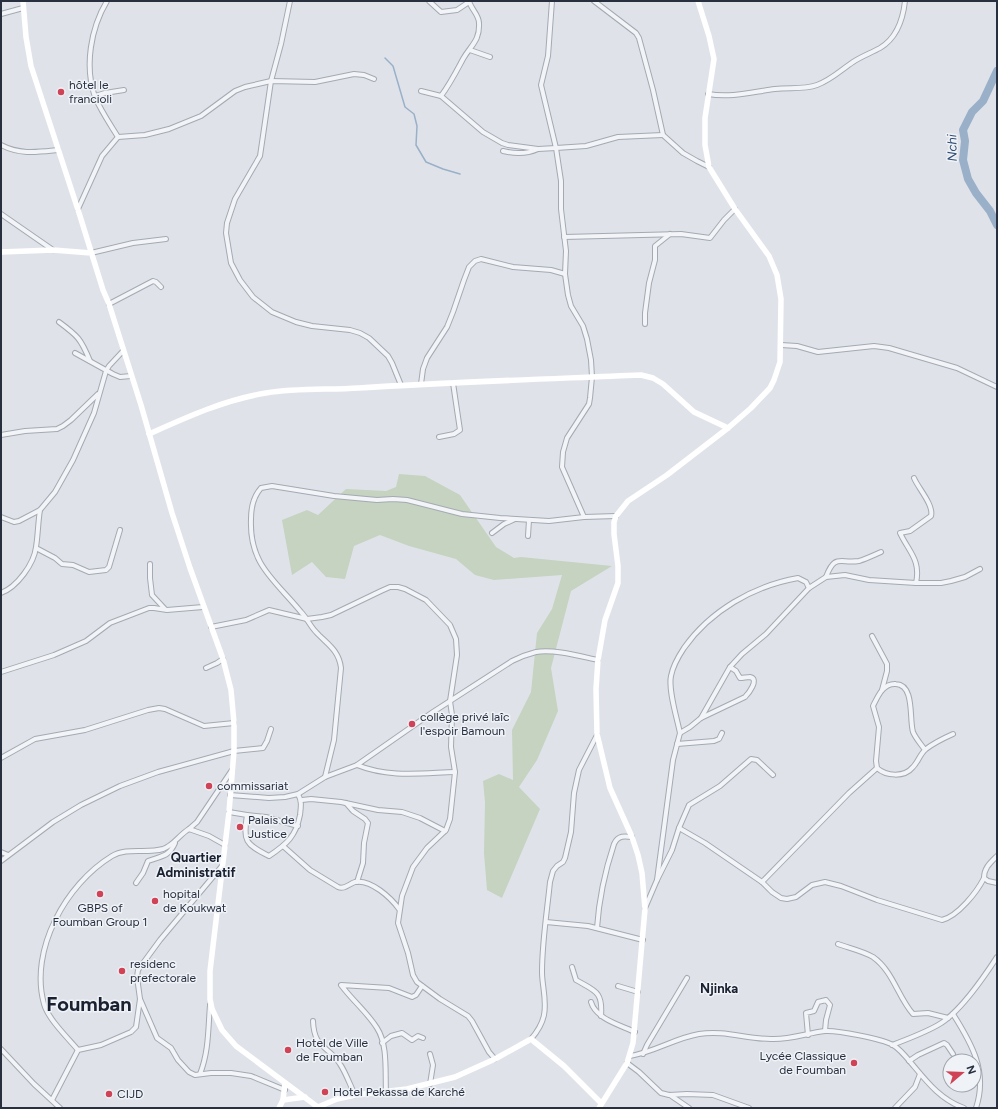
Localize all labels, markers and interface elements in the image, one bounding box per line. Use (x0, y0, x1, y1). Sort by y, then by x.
place label: hôtel le francioli (69, 78, 112, 106)
marker: hôtel le francioli (56, 87, 66, 97)
water label: Nchi (944, 133, 960, 162)
place label: collège privé laîc l'espoir Bamoun (420, 710, 510, 738)
marker: collège privé laîc l'espoir Bamoun (407, 719, 417, 729)
place label: commissariat (217, 779, 289, 793)
marker: commissariat (204, 781, 214, 791)
place label: Palais de Justice (248, 813, 295, 841)
marker: Palais de Justice (235, 822, 245, 832)
district label: Quartier Administratif (156, 850, 237, 880)
place label: hopital de Koukwat (163, 887, 227, 915)
marker: GBPS of Foumban Group 1 (95, 889, 105, 899)
marker: hopital de Koukwat (150, 896, 160, 906)
place label: GBPS of Foumban Group 1 (53, 901, 147, 929)
place label: residenc prefectorale (130, 957, 196, 985)
marker: residenc prefectorale (117, 966, 127, 976)
district label: Njinka (700, 981, 738, 996)
district label: Foumban (46, 992, 132, 1016)
place label: Hotel de Ville de Foumban (296, 1036, 369, 1064)
marker: Hotel de Ville de Foumban (283, 1045, 293, 1055)
place label: Lycée Classique de Foumban (760, 1049, 846, 1077)
north arrow (942, 1053, 982, 1093)
marker: Lycée Classique de Foumban (849, 1058, 859, 1068)
text: N (963, 1064, 979, 1076)
place label: Hotel Pekassa de Karché (333, 1085, 465, 1099)
place label: CIJD (117, 1087, 143, 1101)
marker: Hotel Pekassa de Karché (320, 1087, 330, 1097)
marker: CIJD (104, 1089, 114, 1099)

